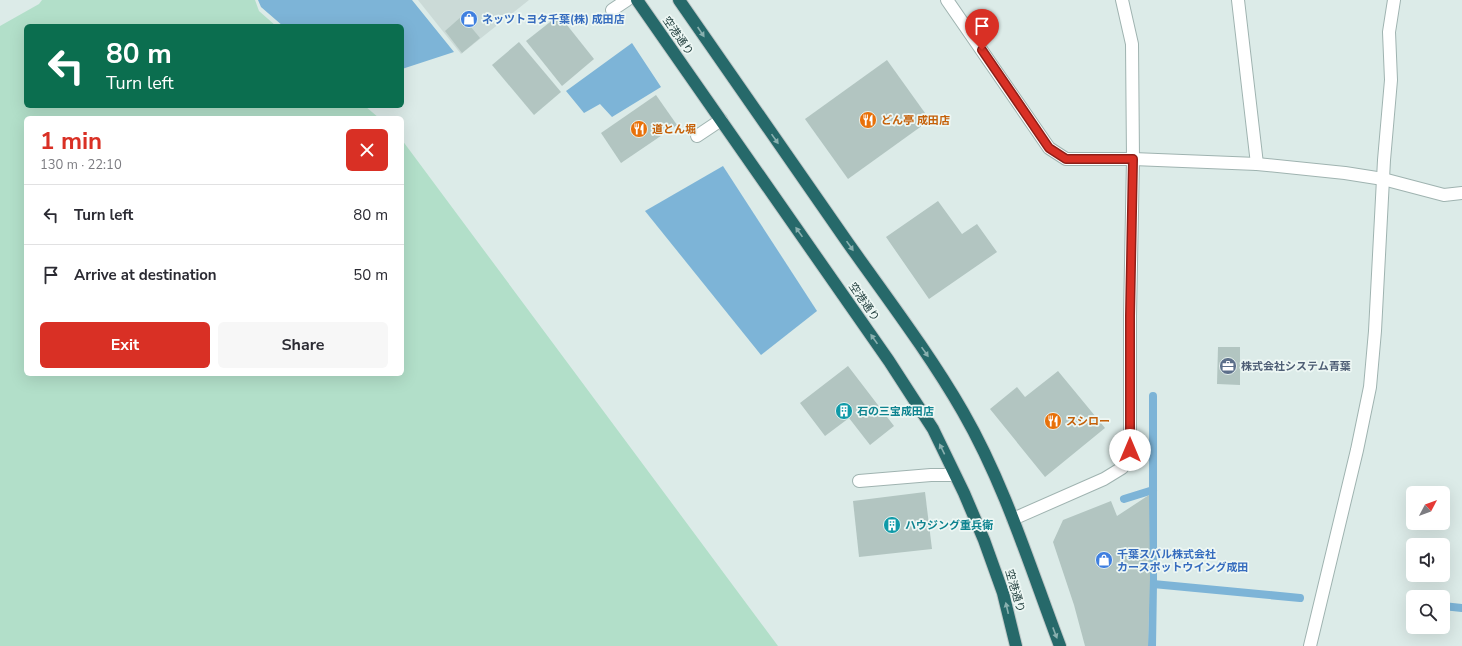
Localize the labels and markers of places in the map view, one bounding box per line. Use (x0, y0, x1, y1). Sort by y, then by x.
shop icon: ネッツトヨタ千葉(株) 成田店 (459, 9, 479, 29)
pin (965, 9, 999, 50)
place label: ネッツトヨタ千葉(株) 成田店 (482, 12, 625, 27)
restaurant icon: どん亭 成田店 (858, 110, 878, 130)
place label: どん亭 成田店 (881, 113, 950, 128)
restaurant icon: 道とん堀 (629, 119, 649, 139)
place label: 道とん堀 (652, 122, 696, 137)
office icon: 株式会社システム青葉 (1218, 356, 1238, 376)
place label: 株式会社システム青葉 (1241, 359, 1351, 374)
building icon: 石の三宝成田店 (834, 401, 854, 421)
place label: 石の三宝成田店 (857, 404, 934, 419)
restaurant icon: スシロー (1043, 411, 1063, 431)
place label: スシロー (1066, 414, 1110, 429)
building icon: ハウジング重兵衛 (882, 515, 902, 535)
place label: ハウジング重兵衛 (905, 518, 993, 533)
place label: 千葉スバル株式会社 カースポットウイング成田 (1117, 547, 1248, 575)
shop icon: 千葉スバル株式会社 カースポットウイング成田 (1094, 550, 1114, 570)

